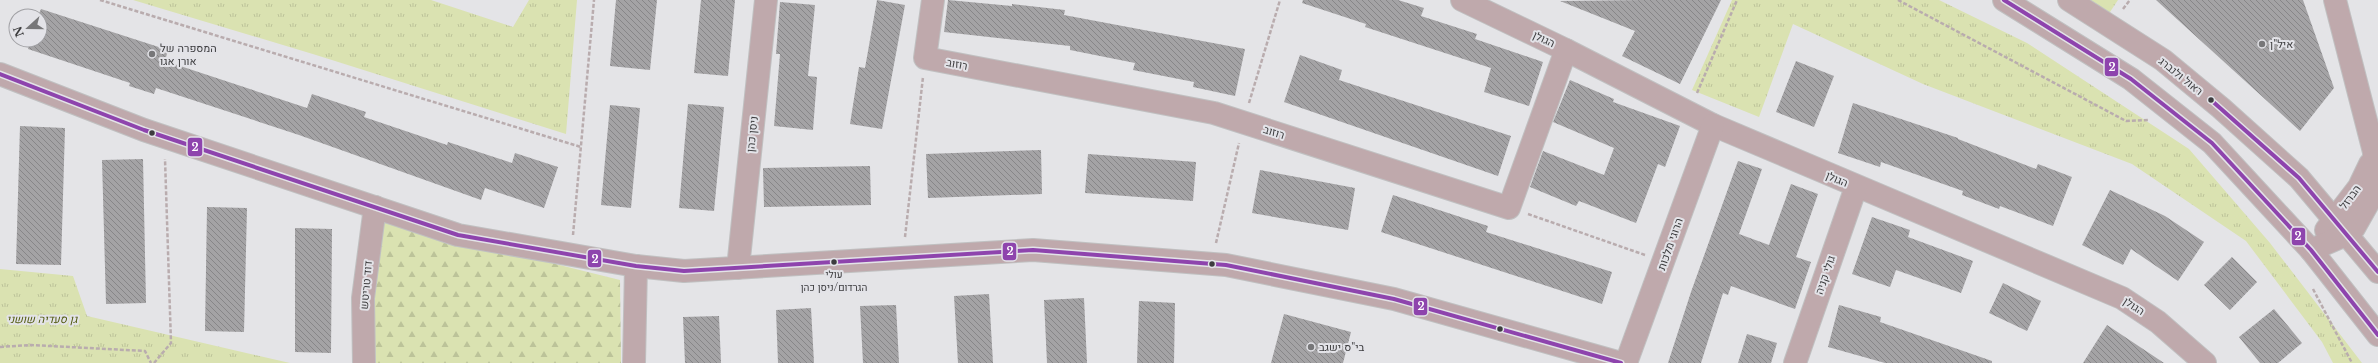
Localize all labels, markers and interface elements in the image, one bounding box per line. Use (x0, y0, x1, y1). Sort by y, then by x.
north arrow (8, 8, 48, 48)
text: N (10, 24, 27, 39)
street label: הגולן (1531, 28, 1557, 50)
place label: איל"ן (2270, 37, 2293, 51)
marker: איל"ן (2257, 39, 2267, 49)
place label: המספרה של אורן אגו (160, 41, 217, 68)
marker: המספרה של אורן אגו (147, 49, 157, 59)
street label: ראול ולנברג (2156, 54, 2206, 98)
street label: רוזוב (945, 55, 969, 73)
line badge: 2 (2104, 57, 2119, 77)
text: 2 (2108, 60, 2116, 74)
unlabelled marker (2206, 95, 2216, 105)
street label: ניסן כהן (743, 115, 761, 153)
street label: רוזוב (1262, 122, 1286, 142)
unlabelled marker (147, 128, 157, 138)
line badge: 2 (187, 137, 203, 157)
text: 2 (191, 140, 199, 154)
street label: הגולן (1824, 168, 1850, 190)
street label: הברזל (2336, 182, 2364, 212)
street label: הרוגי מלכות (1654, 216, 1686, 272)
line badge: 2 (2291, 227, 2306, 246)
text: 2 (2294, 229, 2302, 243)
line badge: 2 (1002, 242, 1017, 261)
text: 2 (1006, 244, 1014, 258)
line badge: 2 (587, 249, 602, 268)
text: 2 (591, 252, 599, 266)
street label: גולי קניה (1812, 254, 1838, 296)
marker: עולי הגרדום/ניסן כהן (829, 257, 839, 267)
unlabelled marker (1207, 259, 1217, 269)
street label: דוד טריטש (357, 260, 375, 310)
place label: עולי הגרדום/ניסן כהן (801, 268, 867, 294)
street label: הגולן (2121, 294, 2147, 318)
line badge: 2 (1413, 297, 1428, 316)
text: 2 (1417, 299, 1425, 313)
park label: גן סעדיה שושני (7, 312, 78, 326)
unlabelled marker (1495, 324, 1505, 334)
place label: בי"ס ישגב (1319, 340, 1365, 354)
marker: בי"ס ישגב (1306, 342, 1316, 352)

